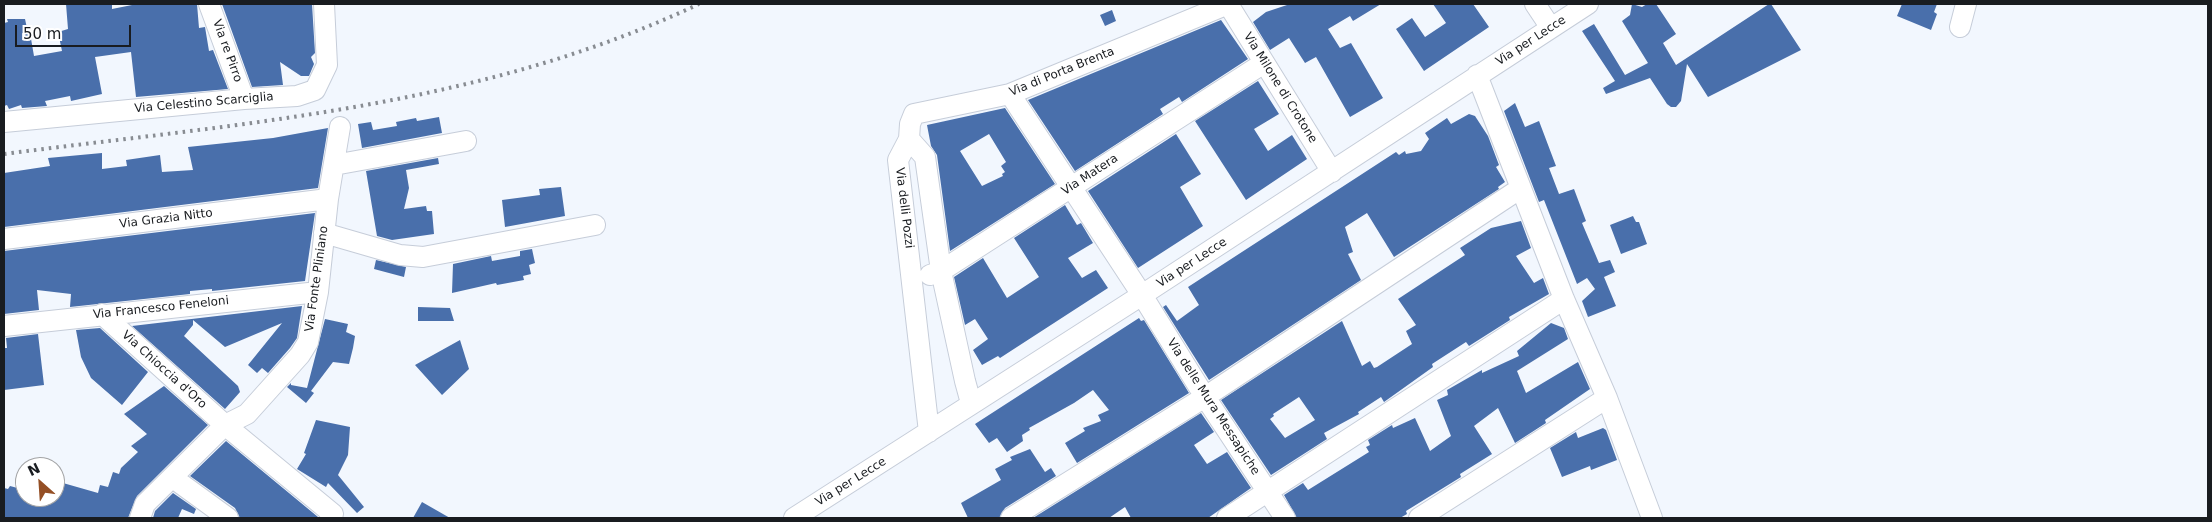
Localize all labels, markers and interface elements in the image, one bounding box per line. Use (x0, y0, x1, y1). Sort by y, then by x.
street label: Via per Lecce (1493, 13, 1569, 69)
scale bar (18, 15, 134, 47)
street label: Via re Pirro (209, 18, 245, 84)
text: 50 m (23, 25, 61, 43)
street label: Via Milone di Crotone (1240, 30, 1320, 146)
street label: Via di Porta Brenta (1007, 44, 1117, 100)
street label: Via Celestino Scarciglia (134, 90, 274, 116)
street label: Via Matera (1059, 151, 1121, 199)
street label: Via delli Pozzi (892, 167, 916, 249)
street label: Via Grazia Nitto (119, 206, 213, 232)
street label: Via Fonte Pliniano (302, 225, 332, 333)
street label: Via per Lecce (1154, 235, 1230, 291)
street label: Via Francesco Feneloni (92, 294, 230, 322)
street label: Via Chioccia d'Oro (119, 328, 209, 412)
street label: Via delle Mura Messapiche (1164, 336, 1262, 478)
street label: Via per Lecce (813, 455, 889, 509)
north arrow (15, 457, 65, 507)
text: N (25, 460, 43, 479)

